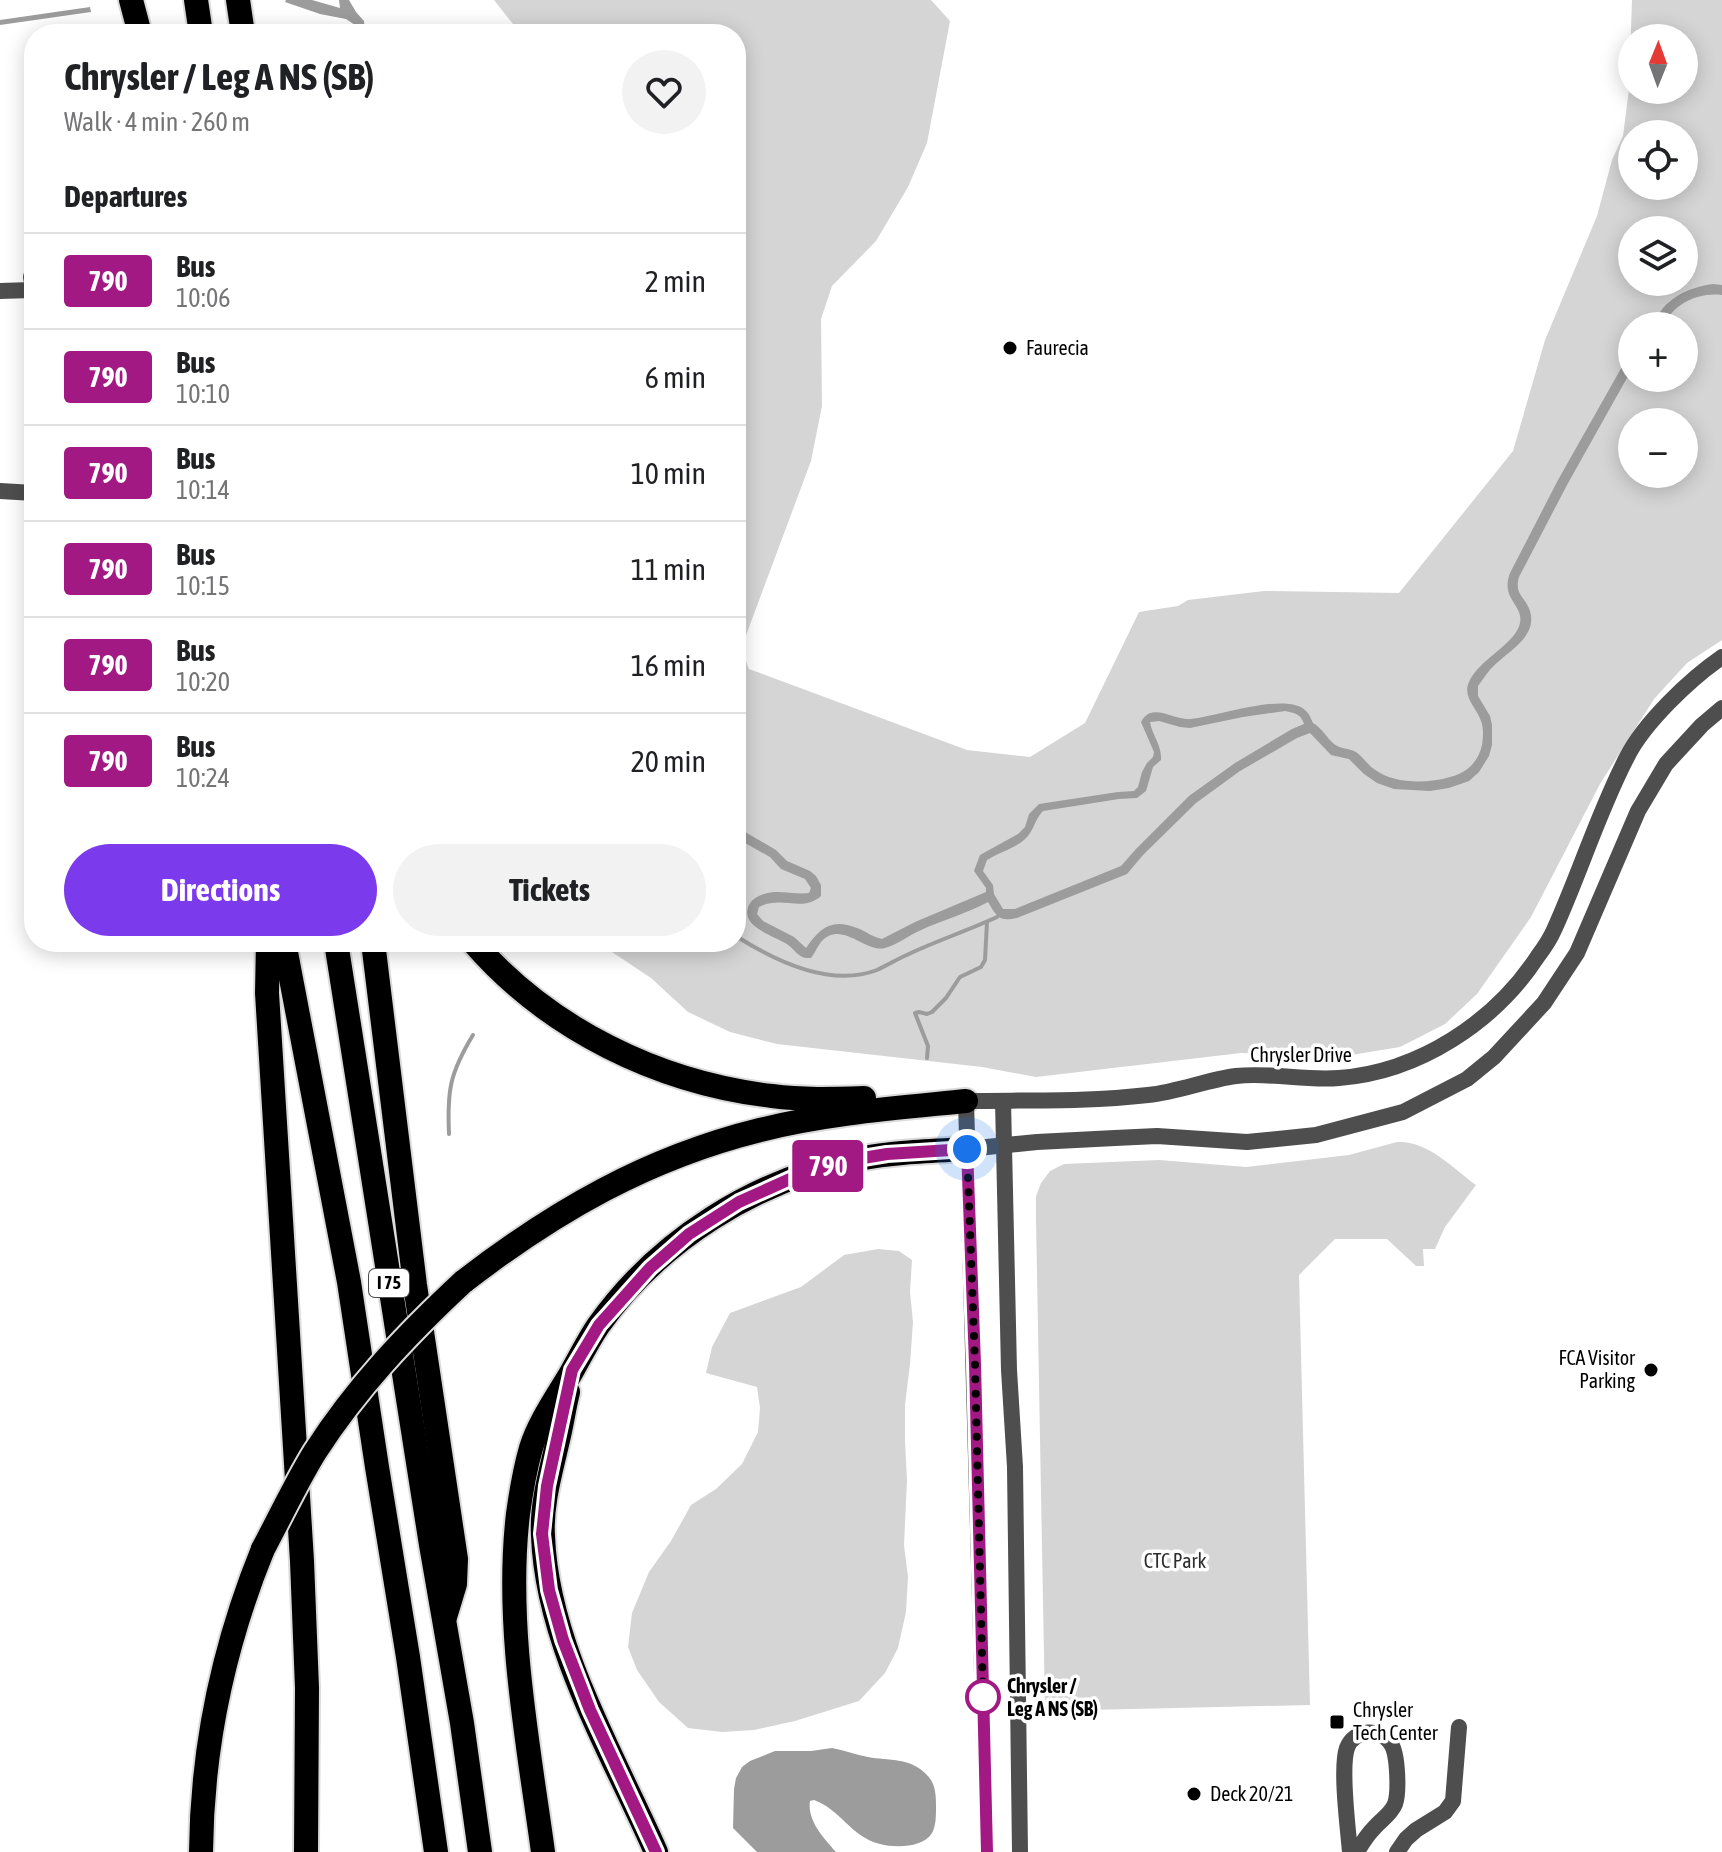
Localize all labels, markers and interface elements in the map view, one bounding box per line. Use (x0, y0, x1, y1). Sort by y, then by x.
north arrow (1618, 24, 1698, 104)
map controls (1618, 24, 1698, 488)
button: heart (622, 50, 706, 134)
text: Chrysler / Leg A NS (SB) (64, 55, 374, 98)
text: Walk · 4 min · 260 m (64, 107, 250, 137)
button: locate (1618, 120, 1698, 200)
text: Departures (64, 179, 187, 213)
button: layers (1618, 216, 1698, 296)
text: Bus (176, 249, 215, 283)
text: 2 min (645, 264, 706, 298)
text: 790 (88, 265, 128, 297)
text: 10:06 (176, 283, 231, 313)
button: + (1618, 312, 1698, 392)
place label: Faurecia (1026, 336, 1089, 359)
marker: Faurecia (1001, 339, 1019, 357)
text: Bus (176, 345, 215, 379)
text: 6 min (645, 360, 706, 394)
text: 790 (88, 361, 128, 393)
text: 10:10 (176, 379, 230, 409)
button: − (1618, 408, 1698, 488)
text: Bus (176, 441, 215, 475)
text: 10 min (631, 456, 706, 490)
text: 790 (88, 457, 128, 489)
text: 10:14 (176, 475, 230, 505)
text: Bus (176, 537, 215, 571)
text: 11 min (631, 552, 706, 586)
text: 790 (88, 553, 128, 585)
text: 10:15 (176, 571, 230, 601)
text: Bus (176, 633, 215, 667)
text: 16 min (631, 648, 706, 682)
text: 790 (88, 649, 128, 681)
text: 10:20 (176, 667, 230, 697)
text: Bus (176, 729, 215, 763)
text: 20 min (631, 744, 706, 778)
text: 790 (88, 745, 128, 777)
text: 10:24 (176, 763, 230, 793)
button: Directions (64, 844, 377, 936)
button: Tickets (393, 844, 706, 936)
street label: Chrysler Drive (1250, 1043, 1352, 1066)
your location (947, 1129, 987, 1169)
line badge: 790 (782, 1140, 874, 1192)
text: 790 (808, 1150, 848, 1182)
road number: I 75 (369, 1269, 409, 1297)
place label: FCA Visitor Parking (1558, 1346, 1636, 1392)
marker: FCA Visitor Parking (1642, 1361, 1660, 1379)
park label: CTC Park (1144, 1549, 1206, 1572)
place label: Chrysler / Leg A NS (SB) (1007, 1674, 1098, 1720)
marker: Chrysler / Leg A NS (SB) (966, 1680, 1000, 1714)
place label: Chrysler Tech Center (1353, 1698, 1439, 1744)
marker: Chrysler Tech Center (1328, 1713, 1346, 1731)
place label: Deck 20/21 (1210, 1782, 1293, 1805)
marker: Deck 20/21 (1185, 1785, 1203, 1803)

